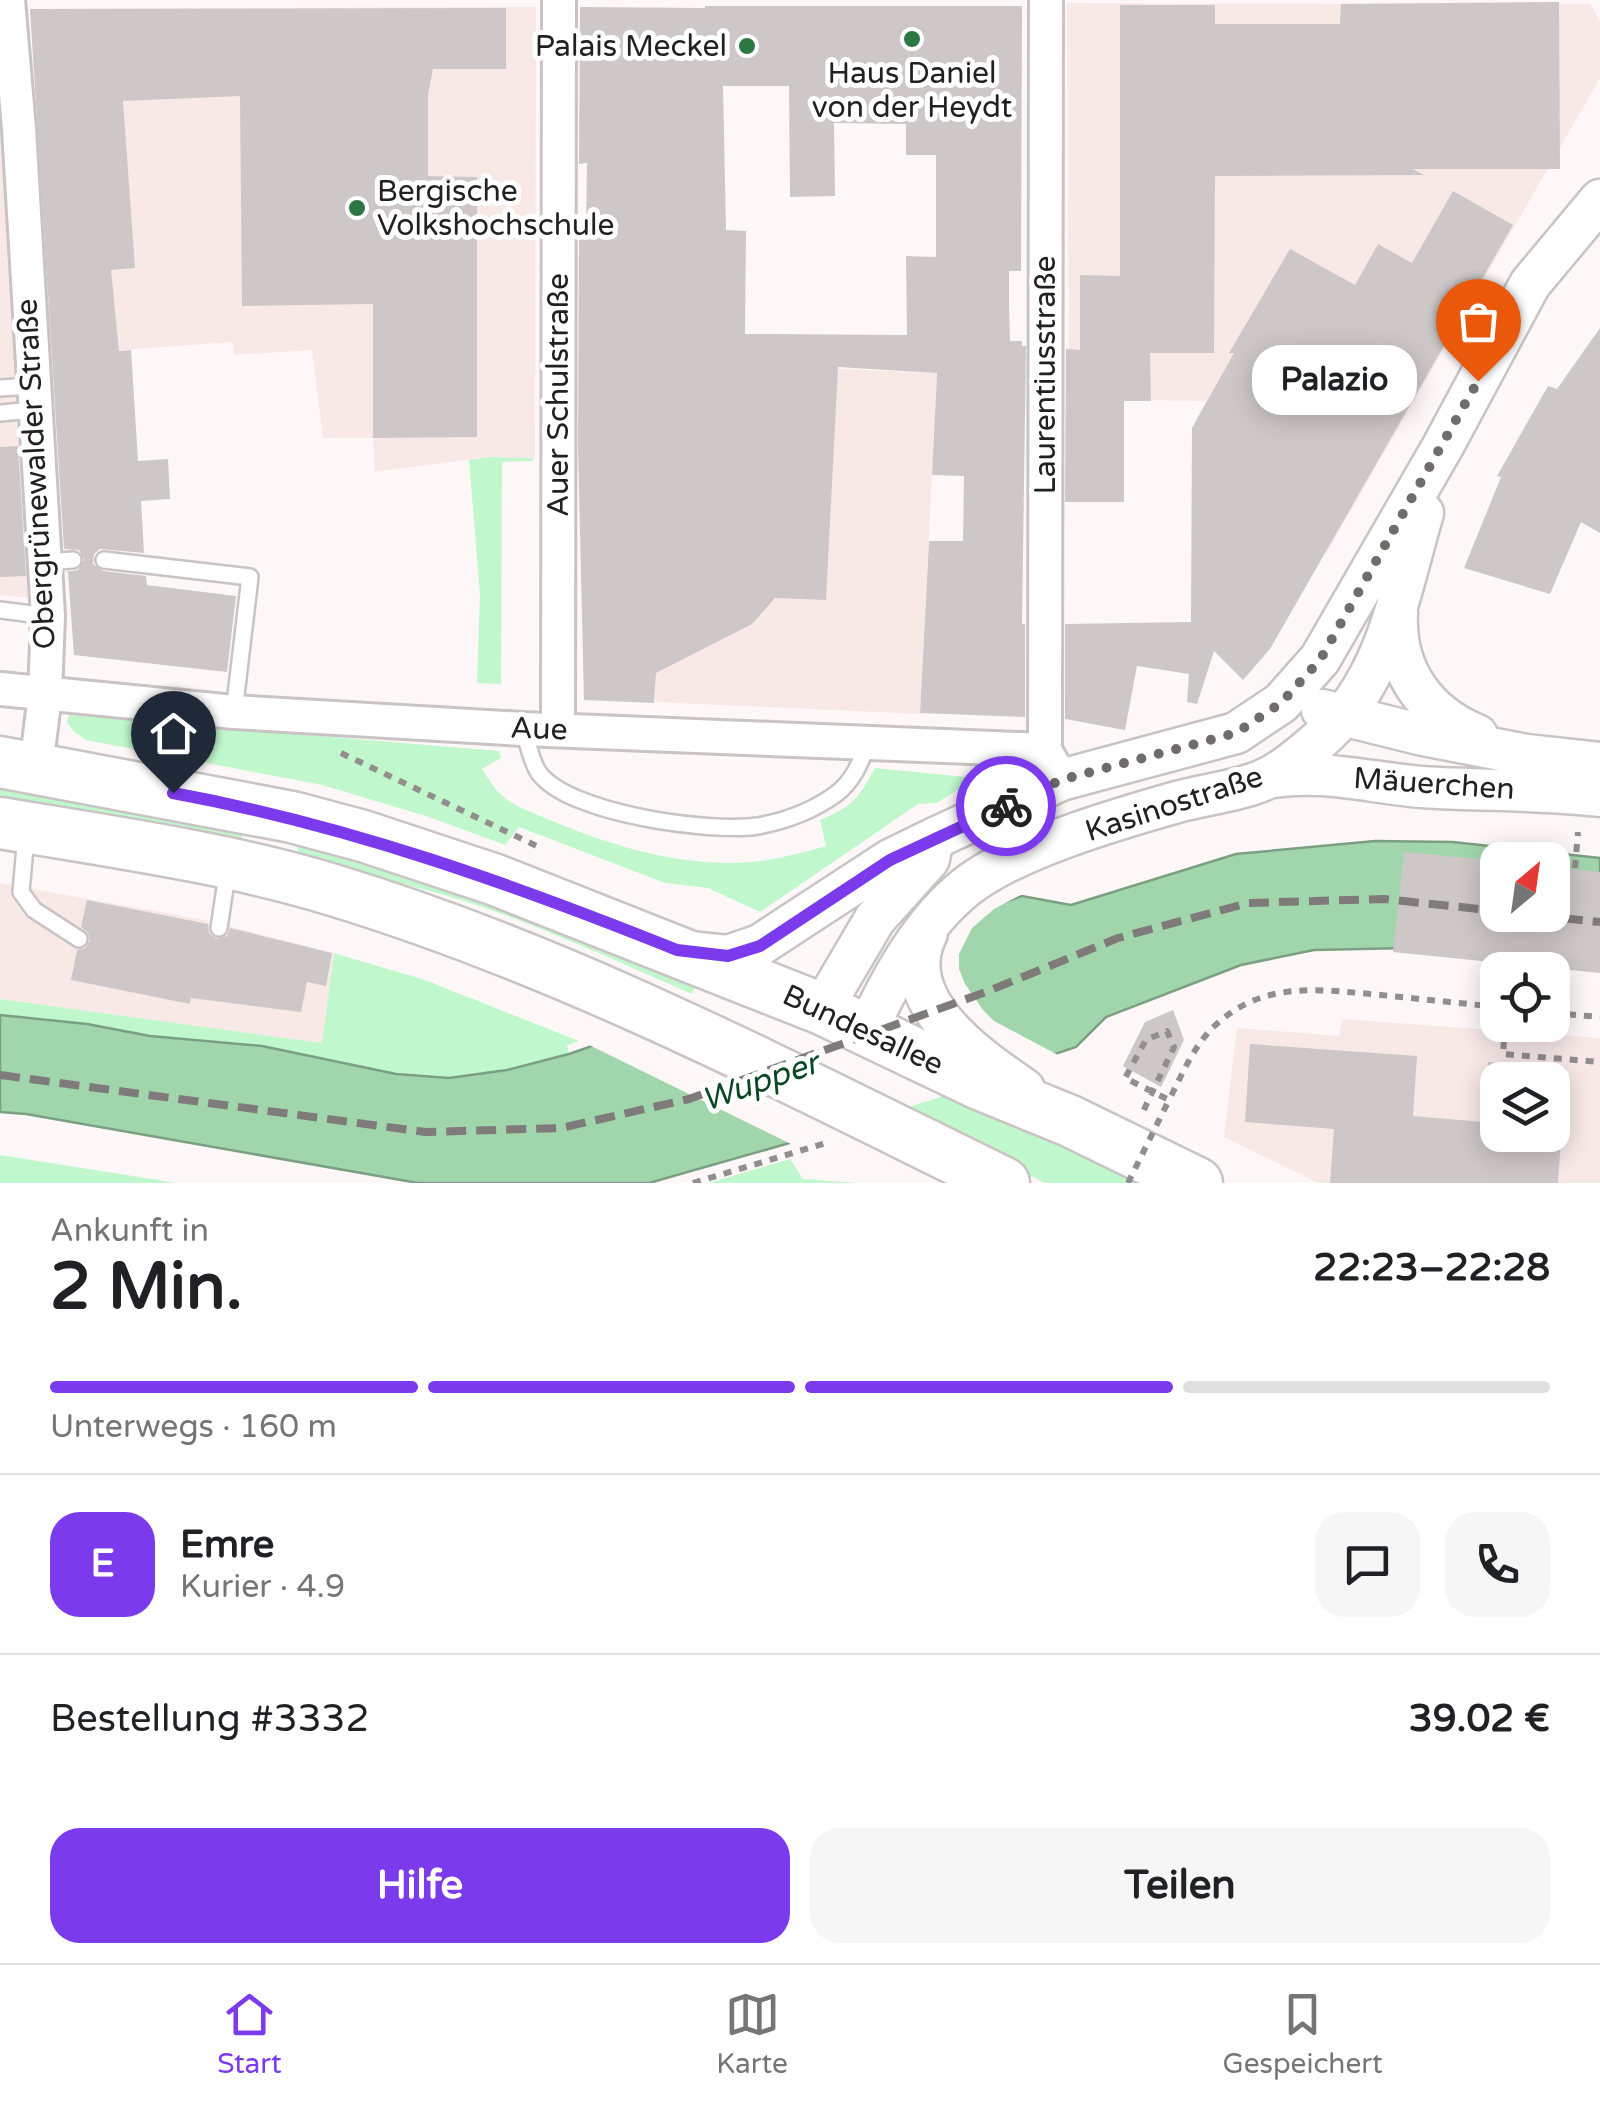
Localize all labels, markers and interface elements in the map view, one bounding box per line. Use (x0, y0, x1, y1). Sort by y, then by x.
place label: Palais Meckel (535, 28, 727, 65)
marker: Haus Daniel von der Heydt (901, 28, 923, 50)
marker: Palais Meckel (736, 35, 758, 57)
place label: Haus Daniel von der Heydt (812, 55, 1012, 126)
place label: Bergische Volkshochschule (377, 173, 615, 244)
marker: Bergische Volkshochschule (346, 197, 368, 219)
street label: Laurentiusstraße (1027, 255, 1064, 495)
street label: Auer Schulstraße (540, 273, 577, 517)
pin (1436, 279, 1521, 382)
icon: bag (1451, 294, 1506, 349)
street label: Obergrünewalder Straße (8, 298, 64, 650)
callout: Palazio (1253, 346, 1418, 416)
text: Palazio (1281, 361, 1388, 399)
pin (131, 691, 216, 794)
icon: home (146, 706, 201, 761)
street label: Aue (510, 710, 568, 748)
courier (956, 756, 1056, 856)
street label: Kasinostraße (1080, 758, 1268, 850)
street label: Mäuerchen (1352, 760, 1516, 808)
icon: bike (979, 779, 1034, 834)
north arrow (1480, 842, 1570, 932)
map controls (1480, 842, 1570, 1152)
button: locate (1480, 952, 1570, 1042)
street label: Bundesallee (777, 977, 949, 1083)
water label: Wupper (696, 1043, 827, 1120)
button: layers (1480, 1062, 1570, 1152)
text: Ankunft in (50, 1212, 209, 1250)
text: 22:23–22:28 (1313, 1245, 1550, 1291)
text: 2 Min. (50, 1248, 243, 1327)
text: Unterwegs · 160 m (50, 1408, 337, 1446)
button: chat (1315, 1512, 1420, 1617)
button: phone (1445, 1512, 1550, 1617)
text: Emre (180, 1522, 274, 1568)
text: E (90, 1541, 115, 1587)
text: Kurier · 4.9 (180, 1568, 345, 1606)
text: Bestellung #3332 (50, 1696, 369, 1742)
text: 39.02 € (1409, 1696, 1550, 1742)
button: Hilfe (50, 1828, 790, 1943)
button: Teilen (810, 1828, 1550, 1943)
tab: Start (217, 1987, 282, 2081)
tab: Karte (716, 1987, 788, 2081)
tab: Gespeichert (1222, 1987, 1383, 2081)

